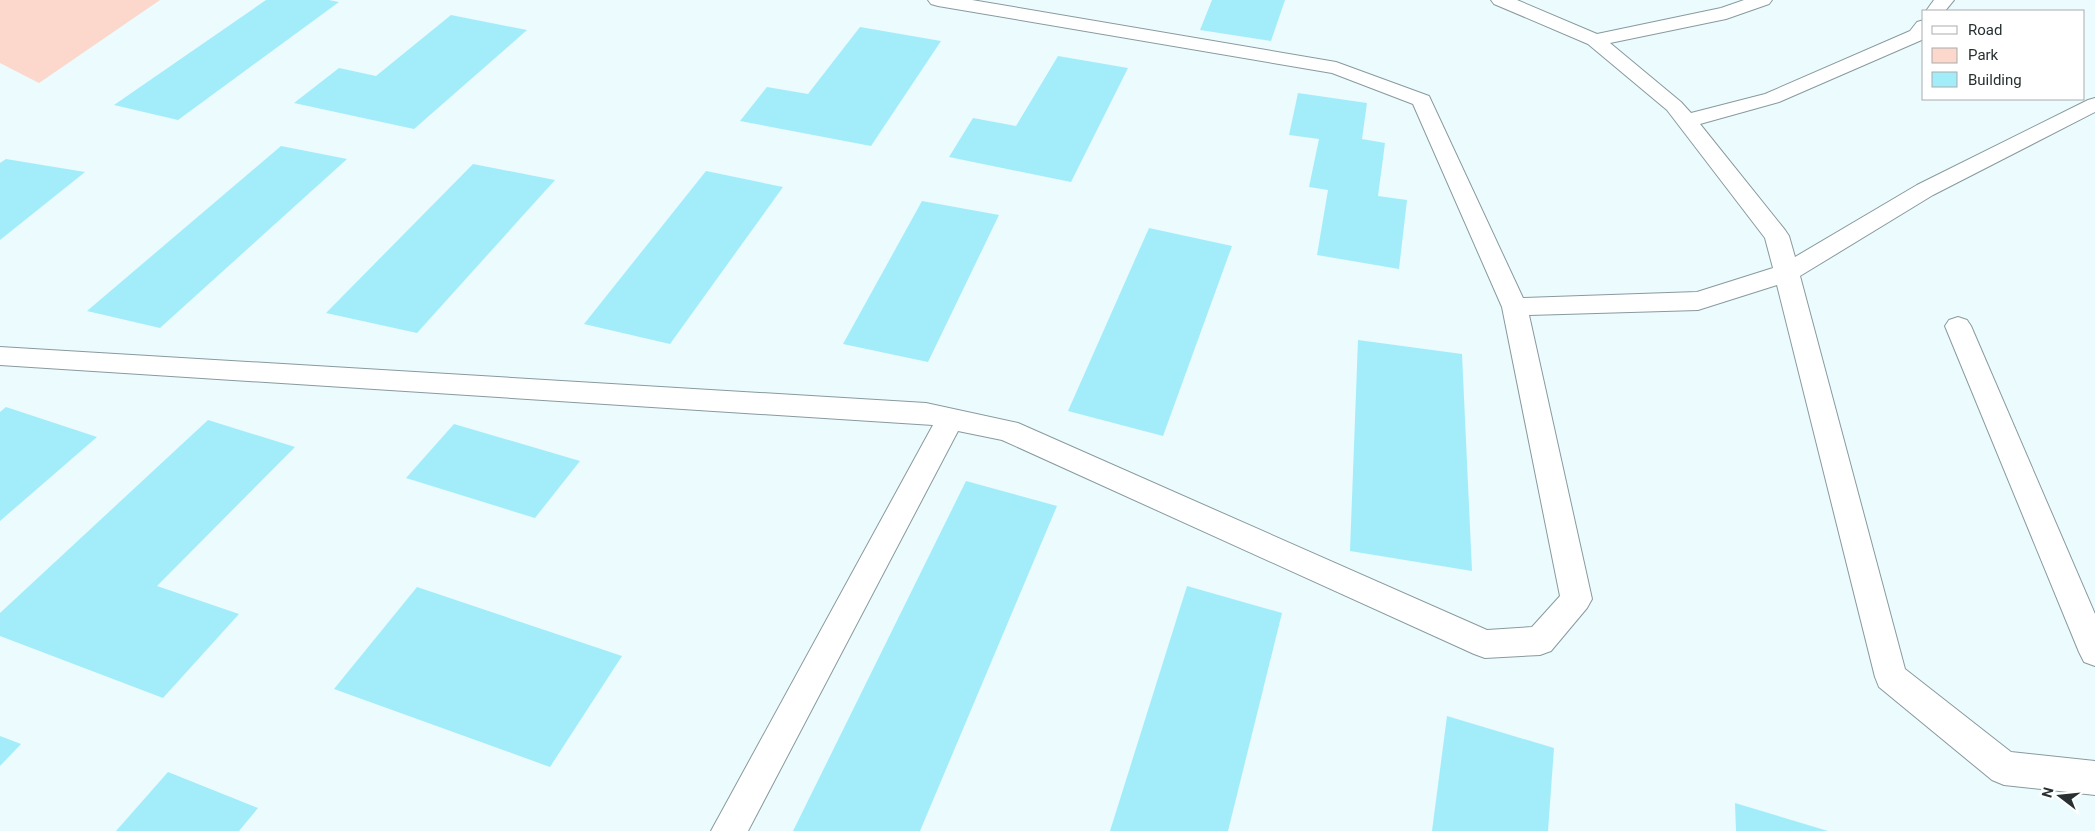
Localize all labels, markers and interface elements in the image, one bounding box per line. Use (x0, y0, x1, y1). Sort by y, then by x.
legend (1922, 10, 2085, 100)
text: Road (1968, 21, 2002, 39)
text: Park (1968, 46, 1999, 64)
text: Building (1968, 71, 2022, 89)
north arrow (2035, 771, 2085, 821)
text: N (2038, 785, 2057, 799)

